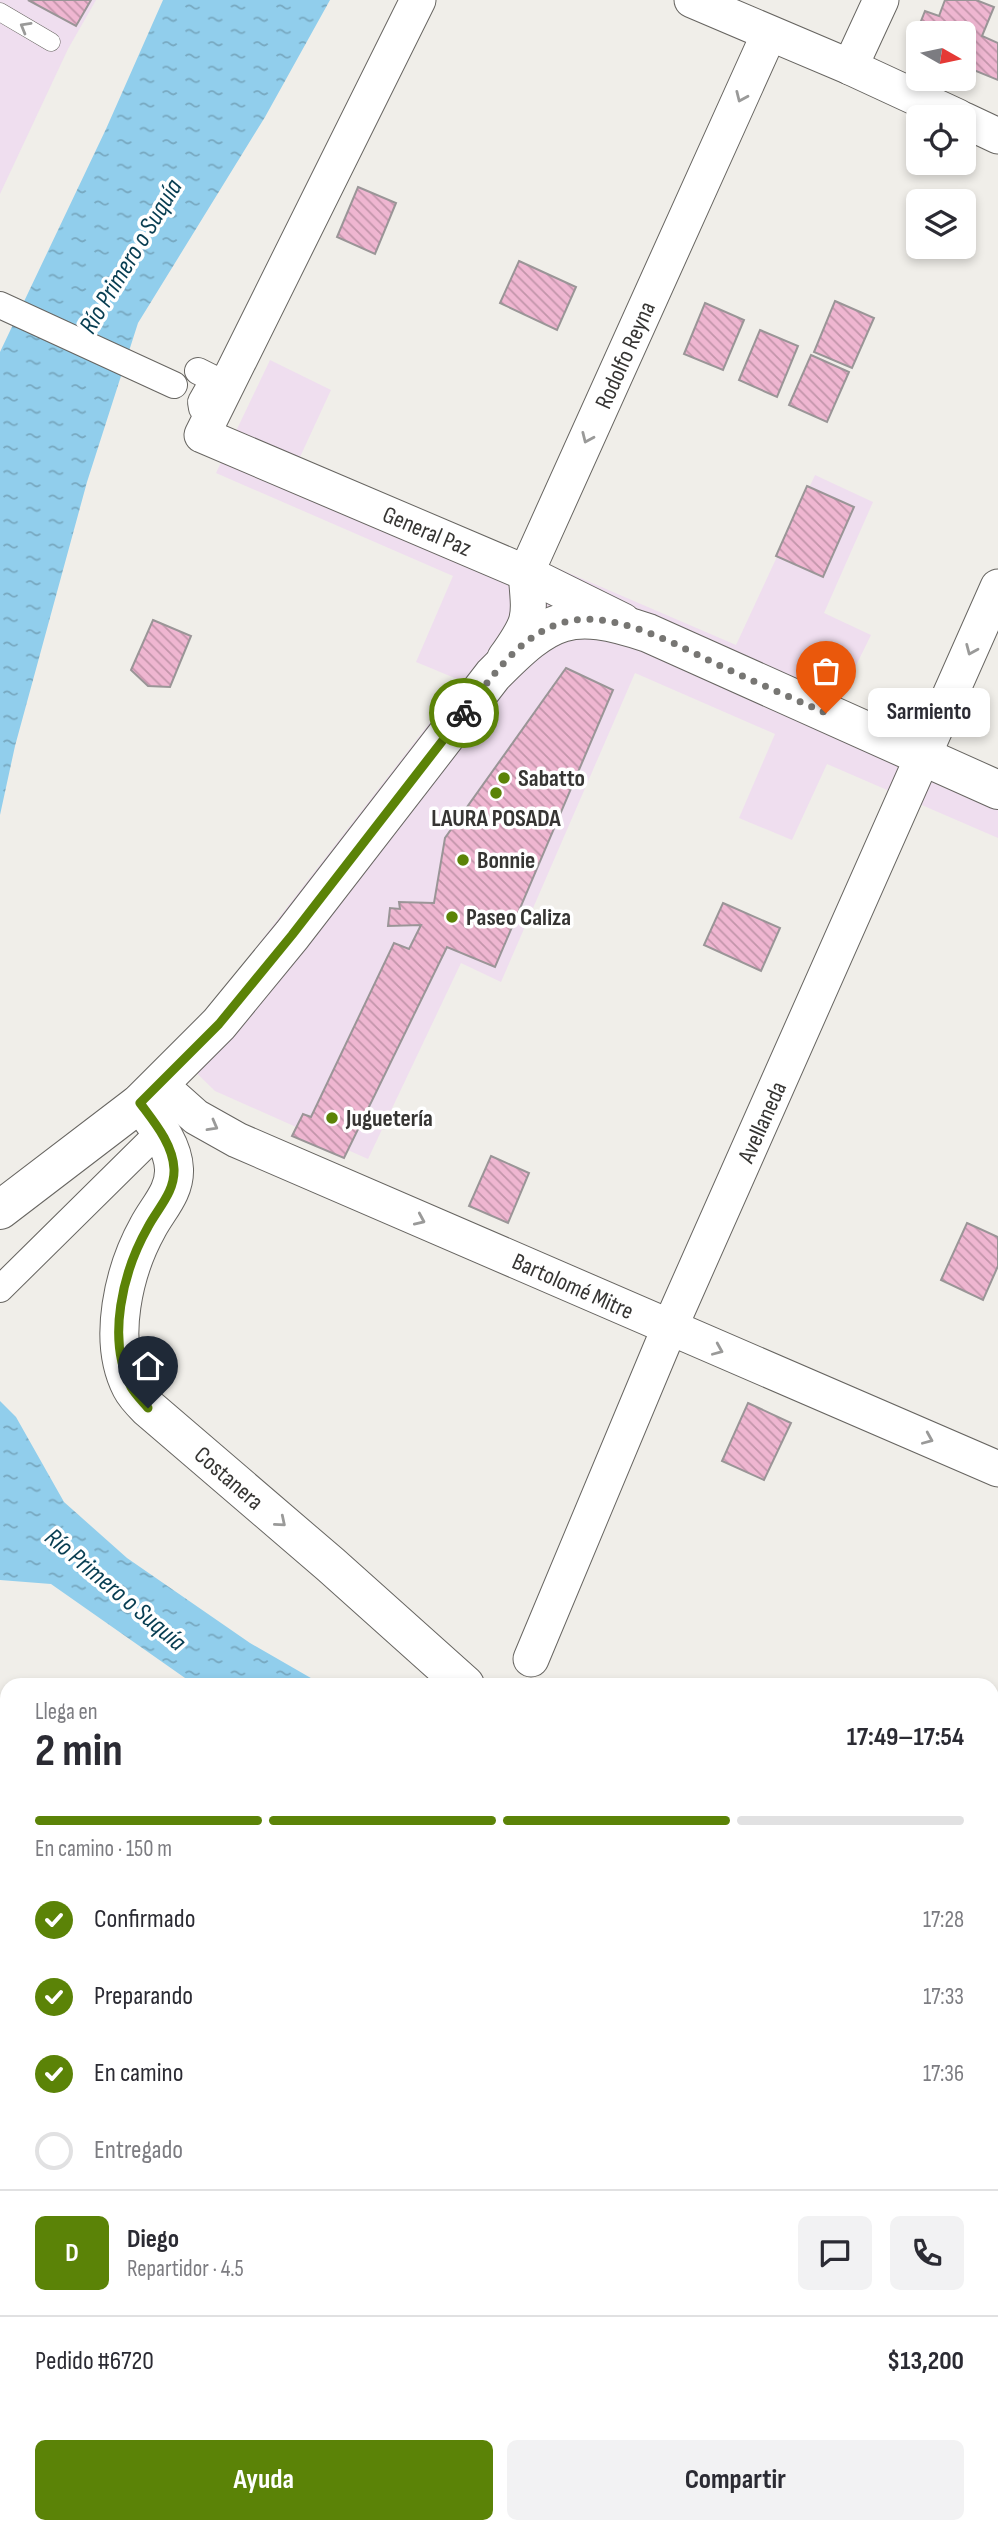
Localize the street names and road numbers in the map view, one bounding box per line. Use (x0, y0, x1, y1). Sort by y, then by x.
street label: Rodolfo Reyna (589, 297, 662, 413)
street label: General Paz (378, 500, 476, 563)
street label: Avellaneda (731, 1077, 793, 1168)
street label: Bartolomé Mitre (508, 1247, 638, 1326)
street label: Costanera (188, 1440, 269, 1516)

